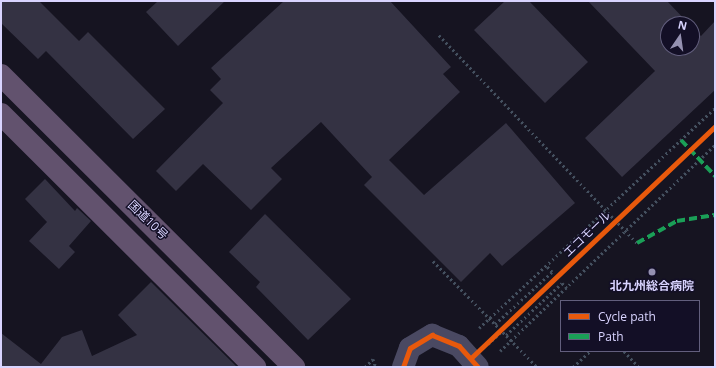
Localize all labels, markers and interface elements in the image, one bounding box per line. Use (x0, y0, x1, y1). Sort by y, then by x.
north arrow (660, 16, 700, 56)
text: N (677, 16, 689, 33)
street label: 国道10号 (125, 198, 171, 242)
street label: エコモール (560, 208, 614, 260)
marker: 北九州総合病院 (646, 266, 658, 278)
place label: 北九州総合病院 (610, 279, 694, 293)
legend (560, 300, 700, 352)
text: Cycle path (598, 308, 656, 325)
text: Path (598, 328, 624, 345)

